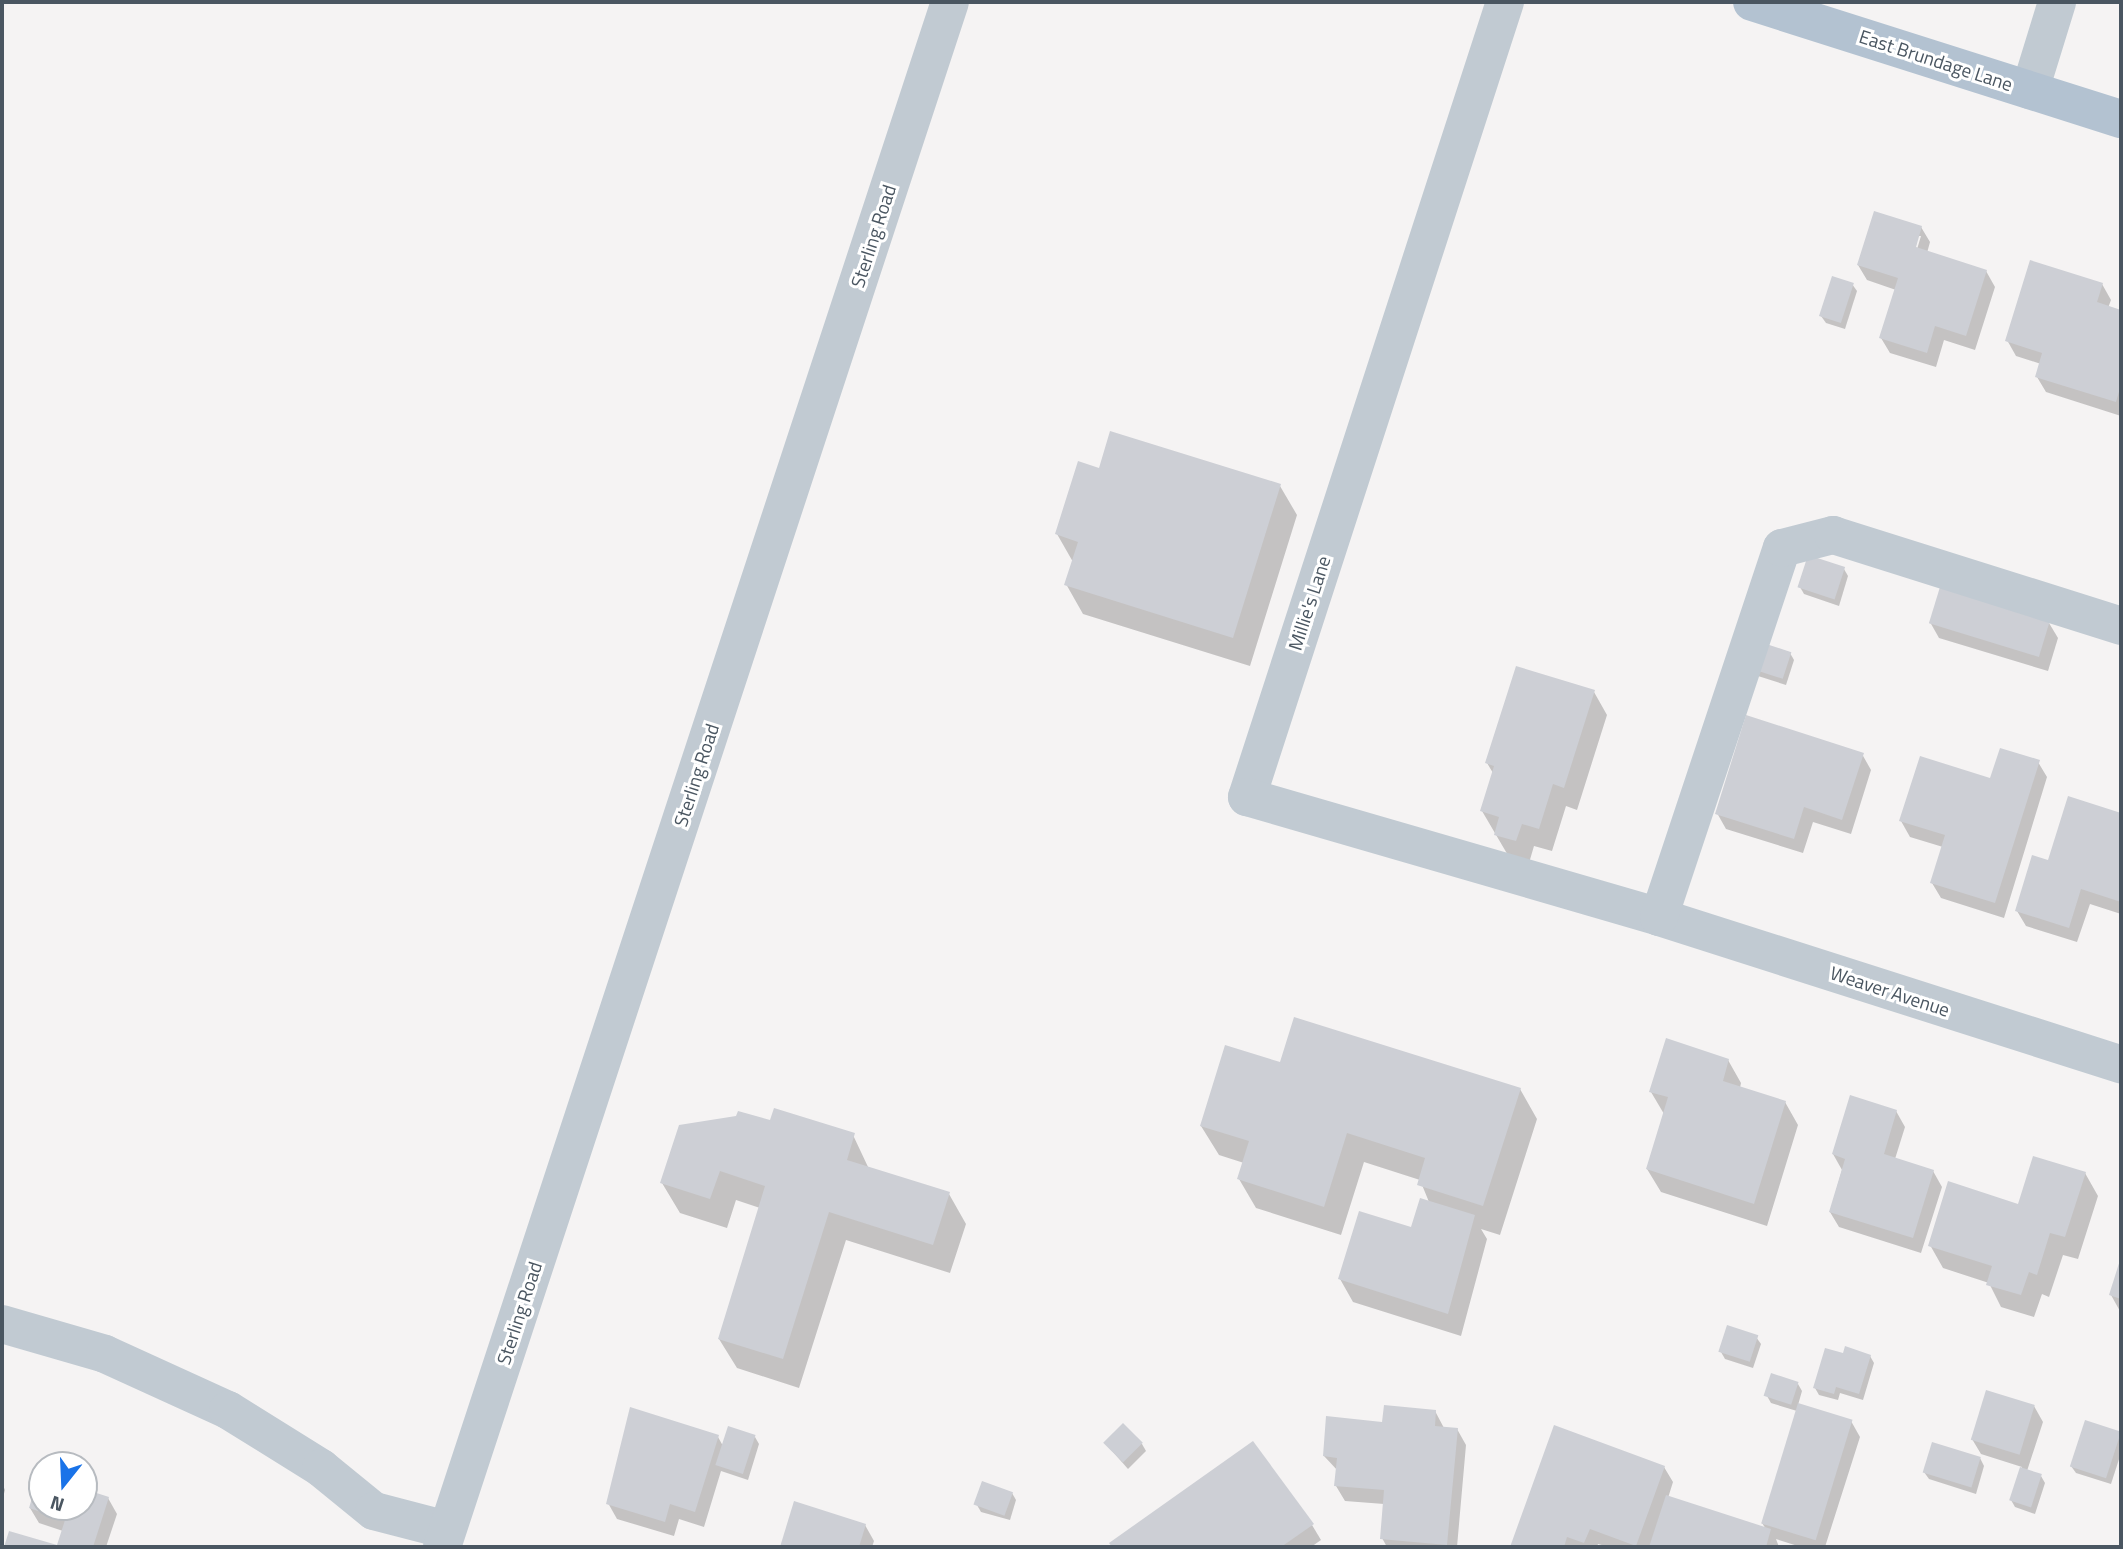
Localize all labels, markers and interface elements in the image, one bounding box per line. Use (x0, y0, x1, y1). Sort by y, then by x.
street label: East Brundage Lane (1856, 24, 2016, 96)
street label: Sterling Road (846, 182, 900, 290)
street label: Millie's Lane (1283, 553, 1335, 653)
street label: Sterling Road (669, 721, 723, 829)
street label: Weaver Avenue (1827, 961, 1953, 1021)
street label: Sterling Road (492, 1259, 546, 1367)
north arrow (28, 1451, 98, 1521)
text: N (46, 1489, 68, 1520)

